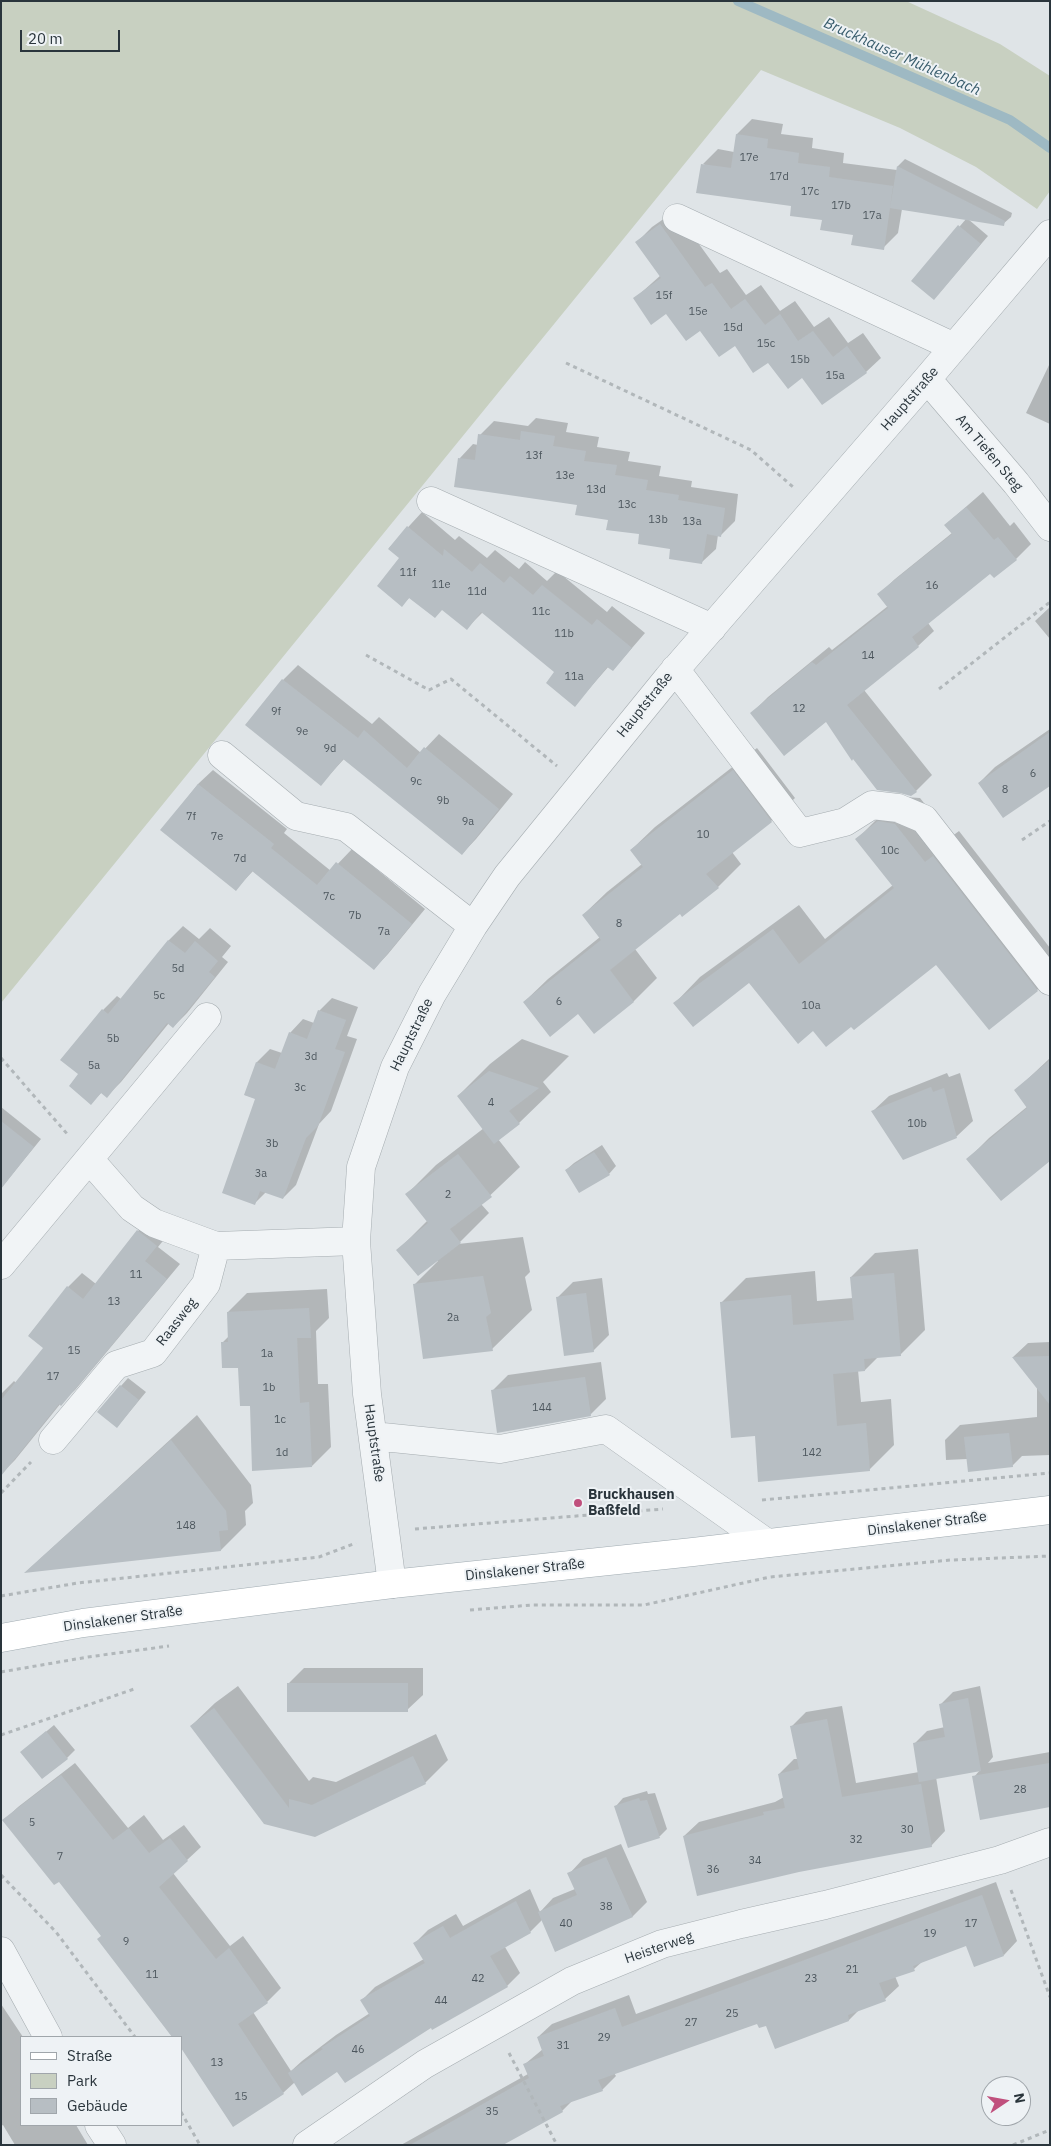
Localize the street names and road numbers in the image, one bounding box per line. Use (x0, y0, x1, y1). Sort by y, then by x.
street label: Hauptstraße (878, 364, 942, 434)
street label: Am Tiefen Steg (952, 411, 1026, 495)
street label: Hauptstraße (614, 669, 676, 741)
street label: Hauptstraße (387, 996, 437, 1074)
street label: Raasweg (153, 1295, 201, 1349)
street label: Hauptstraße (360, 1403, 388, 1483)
street label: Dinslakener Straße (866, 1508, 988, 1540)
street label: Dinslakener Straße (464, 1555, 586, 1585)
street label: Dinslakener Straße (62, 1602, 184, 1636)
street label: Heisterweg (623, 1928, 695, 1968)

